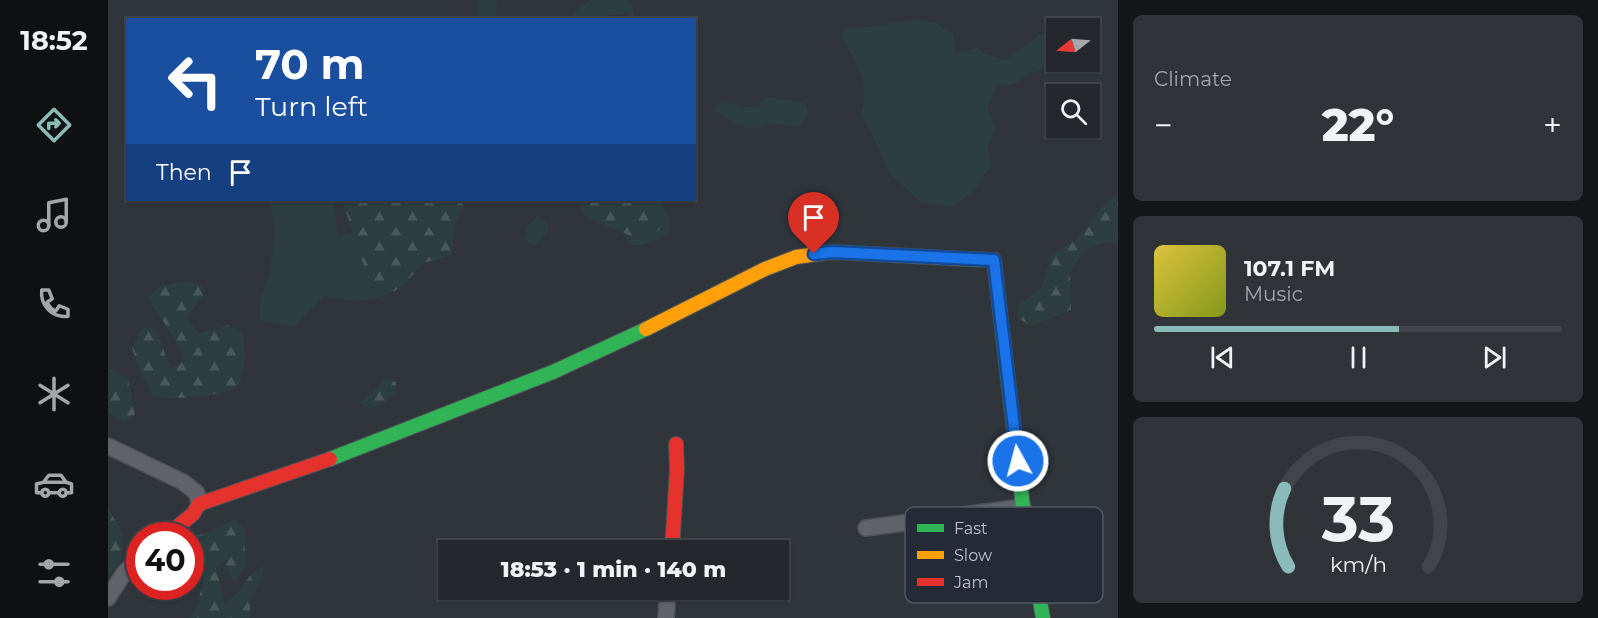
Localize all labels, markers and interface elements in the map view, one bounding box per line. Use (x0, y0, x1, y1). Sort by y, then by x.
north arrow (1046, 18, 1100, 72)
map controls (1046, 18, 1100, 138)
text: 18:52 (20, 24, 88, 57)
text: 70 m (255, 38, 365, 90)
icon: left (156, 42, 234, 120)
text: Climate (1154, 67, 1232, 91)
button: search (1046, 84, 1100, 138)
text: Turn left (255, 90, 368, 123)
text: 22° (1322, 97, 1394, 152)
icon: directions (33, 104, 75, 146)
text: − (1154, 105, 1173, 145)
text: + (1543, 105, 1562, 145)
icon: arrive (224, 156, 257, 189)
text: Then (156, 159, 212, 186)
pin (788, 192, 839, 254)
icon: music (33, 194, 75, 236)
icon: arrive (797, 201, 830, 234)
text: 107.1 FM (1244, 255, 1335, 282)
text: Music (1244, 282, 1303, 306)
icon: phone (33, 283, 75, 325)
icon: previous (1206, 341, 1239, 374)
icon: pause (1342, 341, 1375, 374)
icon: next (1478, 341, 1511, 374)
icon: climate (33, 373, 75, 415)
position arrow (986, 429, 1050, 493)
icon: car (33, 463, 75, 505)
text: 33 (1320, 481, 1395, 557)
legend (905, 507, 1103, 603)
text: Fast (954, 519, 988, 538)
speed limit sign: 40 (126, 522, 204, 600)
text: Slow (954, 546, 992, 565)
text: km/h (1329, 551, 1387, 577)
icon: filters (33, 552, 75, 594)
text: 18:53 · 1 min · 140 m (501, 556, 726, 583)
text: Jam (953, 573, 988, 592)

